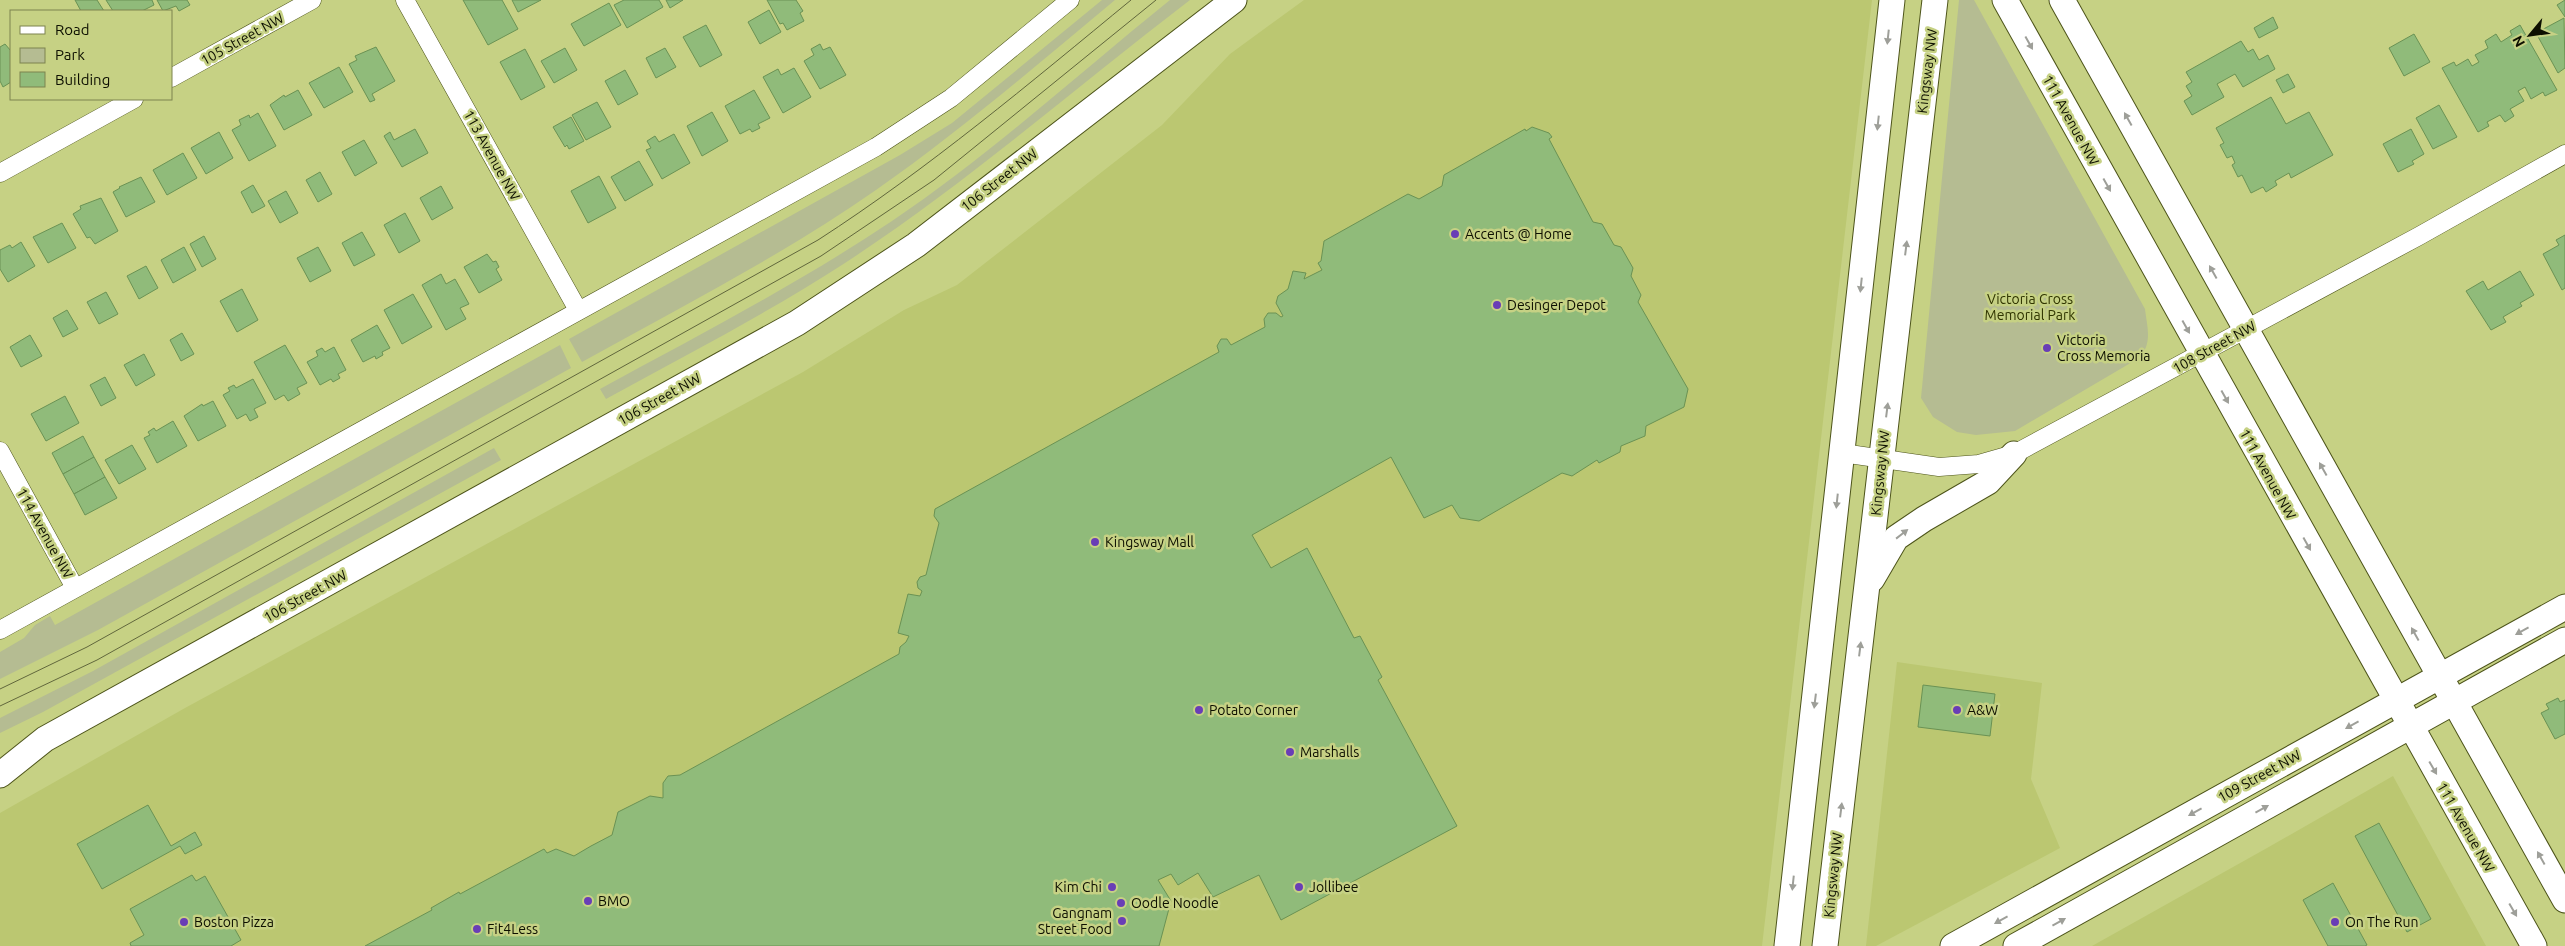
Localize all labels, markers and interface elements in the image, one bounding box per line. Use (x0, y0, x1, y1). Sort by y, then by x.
legend (10, 10, 172, 100)
street label: 105 Street NW (198, 10, 286, 68)
north arrow (2505, 10, 2555, 60)
text: Road (55, 21, 90, 38)
street label: Kingsway NW (1914, 28, 1940, 114)
one-way arrow (1884, 30, 1892, 46)
text: N (2509, 33, 2528, 50)
one-way arrow (2024, 36, 2033, 49)
text: Park (55, 46, 85, 63)
text: Building (55, 71, 110, 88)
street label: 111 Avenue NW (2040, 72, 2102, 168)
street label: 113 Avenue NW (461, 107, 523, 203)
one-way arrow (2124, 112, 2133, 126)
one-way arrow (1874, 115, 1882, 131)
street label: 106 Street NW (958, 145, 1040, 215)
one-way arrow (2103, 178, 2112, 191)
place label: Accents @ Home (1465, 226, 1572, 242)
marker: Accents @ Home (1449, 228, 1461, 240)
one-way arrow (1902, 240, 1910, 256)
one-way arrow (2209, 265, 2217, 279)
one-way arrow (1857, 277, 1865, 293)
park label: Victoria Cross Memorial Park (1985, 291, 2075, 323)
place label: Desinger Depot (1507, 297, 1606, 313)
marker: Desinger Depot (1491, 299, 1503, 311)
street label: 108 Street NW (2170, 318, 2258, 376)
one-way arrow (2182, 320, 2190, 334)
place label: Victoria Cross Memoria (2057, 332, 2151, 364)
marker: Victoria Cross Memoria (2041, 342, 2053, 354)
street label: 106 Street NW (615, 370, 703, 428)
one-way arrow (2221, 390, 2229, 405)
one-way arrow (1883, 401, 1891, 417)
street label: 111 Avenue NW (2237, 426, 2299, 522)
street label: Kingsway NW (1868, 430, 1892, 516)
one-way arrow (2318, 462, 2327, 475)
street label: 114 Avenue NW (14, 485, 76, 581)
one-way arrow (1833, 493, 1841, 509)
one-way arrow (1895, 529, 1908, 540)
place label: Kingsway Mall (1105, 534, 1194, 550)
marker: Kingsway Mall (1089, 536, 1101, 548)
one-way arrow (2303, 537, 2312, 550)
street label: 106 Street NW (261, 567, 349, 625)
one-way arrow (2411, 627, 2419, 641)
one-way arrow (2515, 627, 2530, 635)
one-way arrow (1856, 641, 1864, 657)
one-way arrow (1811, 693, 1819, 709)
place label: Potato Corner (1209, 702, 1299, 718)
place label: A&W (1967, 702, 1998, 718)
marker: Potato Corner (1193, 704, 1205, 716)
marker: A&W (1951, 704, 1963, 716)
one-way arrow (2345, 721, 2360, 729)
place label: Marshalls (1300, 744, 1359, 760)
marker: Marshalls (1284, 746, 1296, 758)
street label: 109 Street NW (2215, 747, 2303, 805)
one-way arrow (2428, 762, 2437, 775)
street label: 111 Avenue NW (2434, 780, 2498, 874)
one-way arrow (1837, 802, 1845, 818)
one-way arrow (2255, 804, 2268, 813)
one-way arrow (2187, 808, 2202, 816)
street label: Kingsway NW (1821, 832, 1845, 918)
one-way arrow (2537, 850, 2545, 865)
one-way arrow (1789, 875, 1797, 891)
place label: Kim Chi (1055, 879, 1102, 895)
place label: Jollibee (1309, 879, 1358, 895)
marker: Kim Chi (1106, 881, 1118, 893)
marker: Jollibee (1293, 881, 1305, 893)
place label: BMO (598, 893, 630, 909)
marker: BMO (582, 895, 594, 907)
place label: Oodle Noodle (1131, 895, 1219, 911)
marker: Oodle Noodle (1115, 897, 1127, 909)
one-way arrow (2509, 902, 2517, 917)
place label: Gangnam Street Food (1038, 905, 1112, 937)
place label: Boston Pizza (194, 914, 274, 930)
place label: On The Run (2345, 914, 2419, 930)
marker: Gangnam Street Food (1116, 915, 1128, 927)
marker: Boston Pizza (178, 916, 190, 928)
one-way arrow (1993, 916, 2008, 924)
marker: On The Run (2329, 916, 2341, 928)
one-way arrow (2051, 918, 2066, 926)
place label: Fit4Less (487, 921, 538, 937)
marker: Fit4Less (471, 923, 483, 935)

